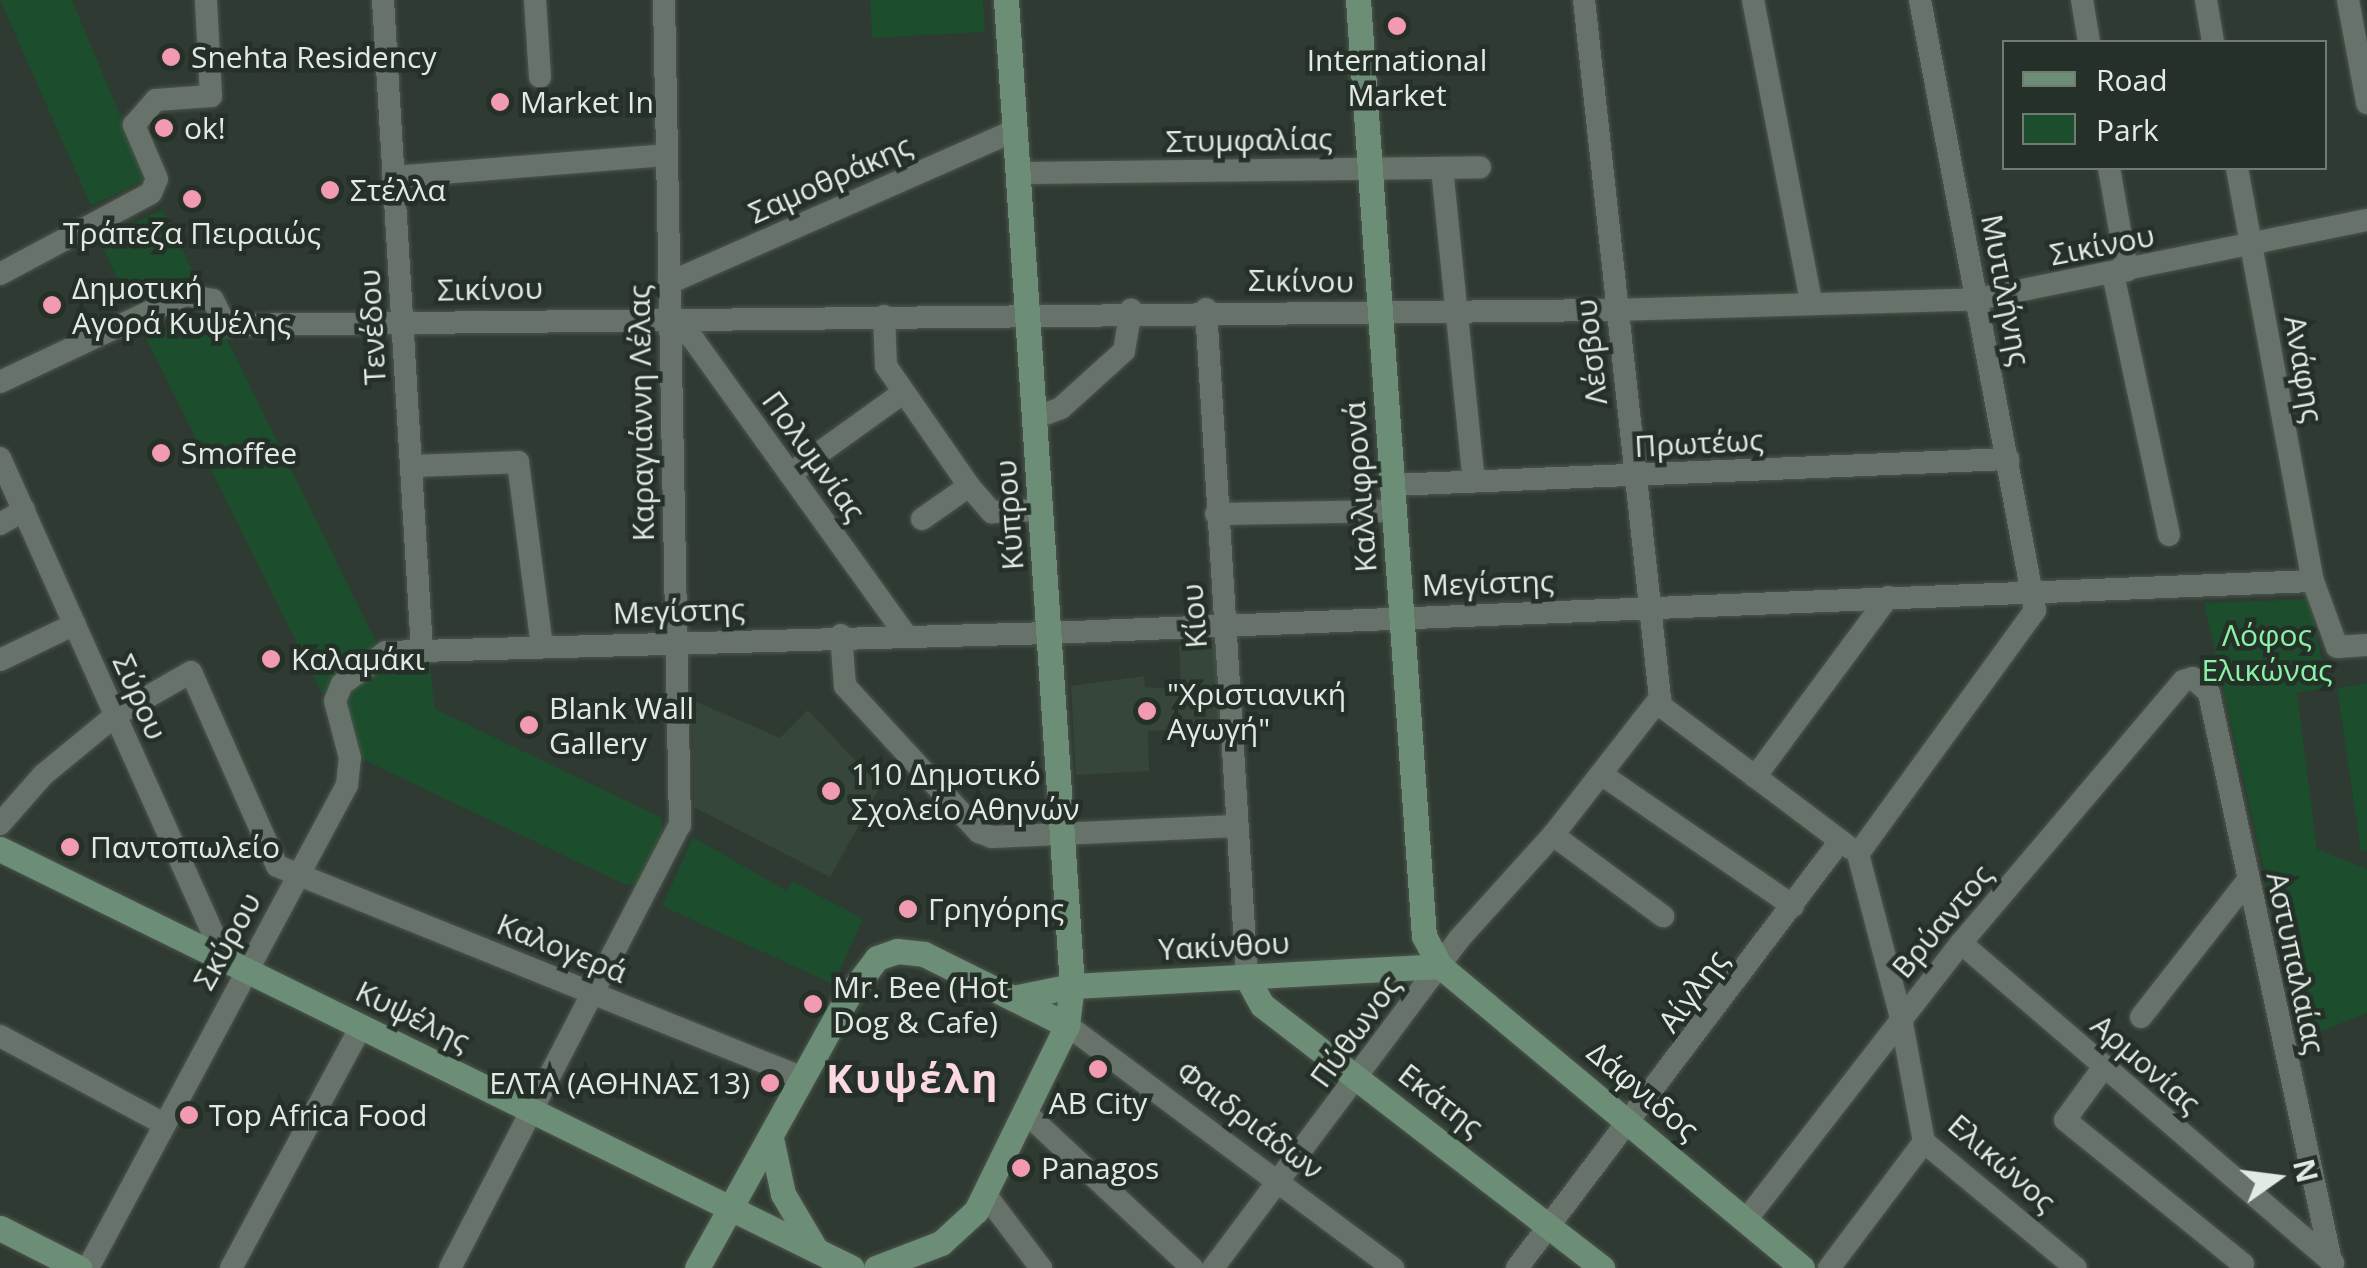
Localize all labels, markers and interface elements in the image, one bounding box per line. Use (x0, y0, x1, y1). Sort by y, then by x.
marker: International Market (1386, 15, 1408, 37)
place label: Snehta Residency (191, 39, 436, 75)
legend (2002, 40, 2327, 170)
place label: International Market (1307, 42, 1487, 112)
marker: Snehta Residency (160, 46, 182, 68)
text: Road (2096, 59, 2168, 100)
place label: Market In (520, 84, 654, 120)
marker: Market In (489, 91, 511, 113)
text: Park (2096, 109, 2159, 150)
place label: ok! (184, 110, 226, 146)
marker: ok! (153, 117, 175, 139)
street label: Στυμφαλίας (1165, 121, 1333, 159)
street label: Σαμοθράκης (743, 127, 917, 231)
place label: Στέλλα (350, 172, 446, 208)
marker: Στέλλα (319, 179, 341, 201)
marker: Τράπεζα Πειραιώς (181, 188, 203, 210)
street label: Μυτιλήνης (1974, 211, 2038, 369)
place label: Τράπεζα Πειραιώς (63, 215, 321, 251)
street label: Σικίνου (2047, 217, 2157, 273)
street label: Σικίνου (1248, 262, 1354, 300)
street label: Τενέδου (351, 268, 393, 386)
place label: Δημοτική Αγορά Κυψέλης (72, 270, 291, 340)
street label: Σικίνου (437, 270, 543, 308)
street label: Καραγιάννη Λέλας (621, 284, 661, 542)
marker: Δημοτική Αγορά Κυψέλης (41, 294, 63, 316)
street label: Λέσβου (1568, 297, 1614, 407)
street label: Ανάφης (2277, 313, 2331, 425)
street label: Πολυμνίας (755, 384, 873, 528)
street label: Καλλιφρονά (1336, 400, 1384, 574)
street label: Πρωτέως (1633, 422, 1765, 464)
place label: Smoffee (181, 435, 297, 471)
marker: Smoffee (150, 442, 172, 464)
street label: Κύπρου (987, 459, 1031, 571)
street label: Μεγίστης (1421, 563, 1555, 603)
street label: Κίου (1174, 582, 1214, 650)
street label: Μεγίστης (612, 591, 746, 631)
park label: Λόφος Ελικώνας (2202, 617, 2332, 688)
place label: Καλαμάκι (291, 641, 425, 677)
marker: Καλαμάκι (260, 648, 282, 670)
street label: Σύρου (105, 649, 175, 745)
place label: "Χριστιανική Αγωγή" (1167, 676, 1346, 746)
place label: Blank Wall Gallery (549, 690, 694, 760)
marker: "Χριστιανική Αγωγή" (1136, 700, 1158, 722)
marker: Blank Wall Gallery (518, 714, 540, 736)
place label: 110 Δημοτικό Σχολείο Αθηνών (851, 756, 1080, 826)
marker: 110 Δημοτικό Σχολείο Αθηνών (820, 780, 842, 802)
place label: Παντοπωλείο (90, 829, 280, 865)
marker: Παντοπωλείο (59, 836, 81, 858)
street label: Βρύαντος (1884, 857, 2000, 985)
street label: Αστυπαλαίας (2259, 869, 2333, 1057)
street label: Σκύρου (186, 886, 268, 996)
place label: Γρηγόρης (928, 891, 1064, 927)
marker: Γρηγόρης (897, 898, 919, 920)
street label: Καλογερά (492, 906, 632, 990)
street label: Υακίνθου (1157, 925, 1291, 967)
street label: Αίγλης (1651, 943, 1735, 1039)
street label: Πύθωνος (1302, 968, 1408, 1094)
place label: Mr. Bee (Hot Dog & Cafe) (833, 969, 1008, 1040)
street label: Κυψέλης (350, 973, 476, 1059)
marker: Mr. Bee (Hot Dog & Cafe) (802, 993, 824, 1015)
street label: Αρμονίας (2084, 1007, 2208, 1121)
street label: Δάφνιδος (1580, 1034, 1706, 1148)
street label: Φαιδριάδων (1170, 1053, 1330, 1187)
district label: Κυψέλη (826, 1054, 1000, 1102)
street label: Εκάτης (1391, 1056, 1491, 1144)
marker: AB City (1087, 1058, 1109, 1080)
place label: ΕΛΤΑ (ΑΘΗΝΑΣ 13) (489, 1065, 750, 1101)
marker: ΕΛΤΑ (ΑΘΗΝΑΣ 13) (759, 1072, 781, 1094)
place label: AB City (1049, 1085, 1147, 1121)
place label: Top Africa Food (209, 1097, 427, 1133)
marker: Top Africa Food (178, 1104, 200, 1126)
street label: Ελικώνος (1941, 1107, 2063, 1219)
north arrow (2227, 1128, 2327, 1228)
place label: Panagos (1041, 1150, 1159, 1186)
text: N (2285, 1155, 2327, 1186)
marker: Panagos (1010, 1157, 1032, 1179)

